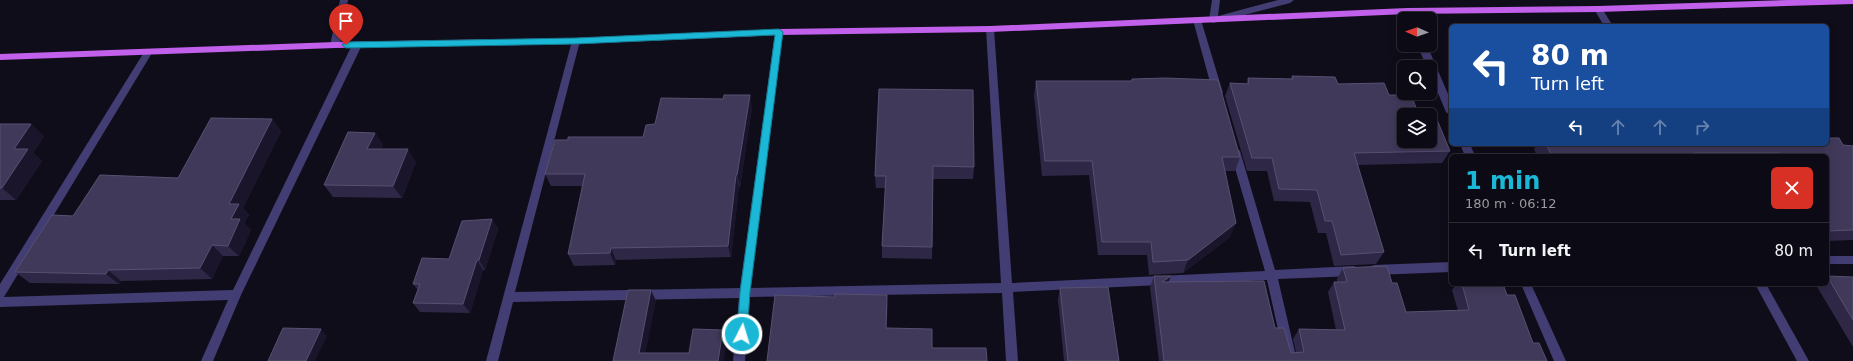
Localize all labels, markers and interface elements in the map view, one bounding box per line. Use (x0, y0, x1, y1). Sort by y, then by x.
pin (329, 4, 363, 45)
icon: arrive (335, 10, 357, 32)
north arrow (1397, 12, 1437, 52)
map controls (1397, 12, 1437, 148)
text: 80 m (1531, 39, 1609, 72)
icon: left (1465, 40, 1517, 92)
button: search (1397, 60, 1437, 100)
text: Turn left (1531, 73, 1604, 94)
button: layers (1397, 108, 1437, 148)
icon: left (1565, 116, 1587, 138)
icon: ahead (1607, 116, 1629, 138)
icon: ahead (1649, 116, 1671, 138)
icon: right (1691, 116, 1713, 138)
text: 1 min (1465, 167, 1540, 195)
button: close (1771, 167, 1813, 209)
text: 180 m · 06:12 (1465, 196, 1556, 211)
icon: left (1465, 240, 1487, 262)
text: Turn left (1499, 242, 1571, 260)
text: 80 m (1775, 242, 1813, 260)
position arrow (721, 313, 763, 355)

